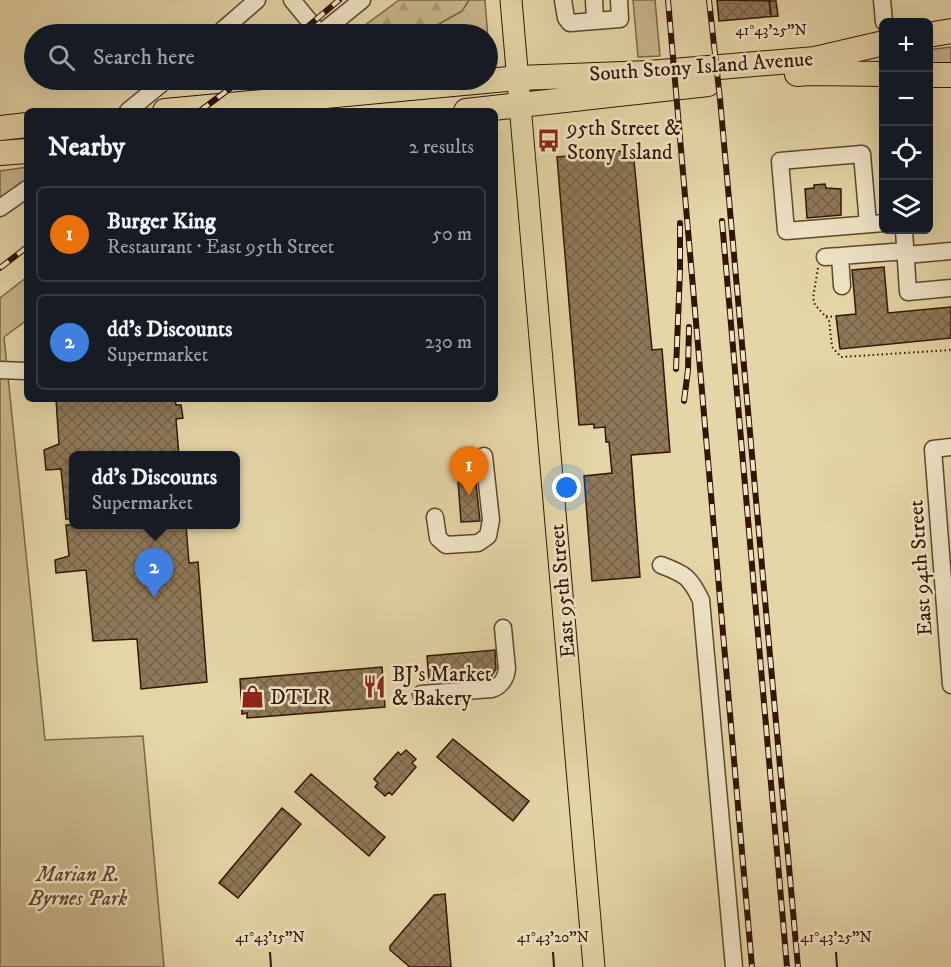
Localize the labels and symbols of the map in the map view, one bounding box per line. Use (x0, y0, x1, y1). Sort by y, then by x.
text: 41°43'25"N (735, 21, 807, 40)
street label: South Stony Island Avenue (588, 46, 814, 88)
place label: 95th Street & Stony Island (566, 116, 681, 166)
bus stop icon: 95th Street & Stony Island (536, 127, 562, 153)
pin: 1 (450, 446, 488, 496)
your location (552, 473, 581, 502)
street label: East 94th Street (903, 499, 939, 637)
street label: East 95th Street (544, 522, 582, 659)
pin: 2 (134, 548, 174, 598)
place label: BJ's Market & Bakery (392, 662, 492, 712)
restaurant icon: BJ's Market & Bakery (361, 673, 387, 699)
shop icon: DTLR (239, 684, 265, 710)
place label: DTLR (270, 685, 331, 711)
park label: Marian R. Byrnes Park (28, 862, 127, 912)
text: 41°43'15"N (235, 928, 305, 947)
text: 41°43'20"N (517, 928, 589, 947)
text: 41°43'25"N (800, 928, 872, 947)

